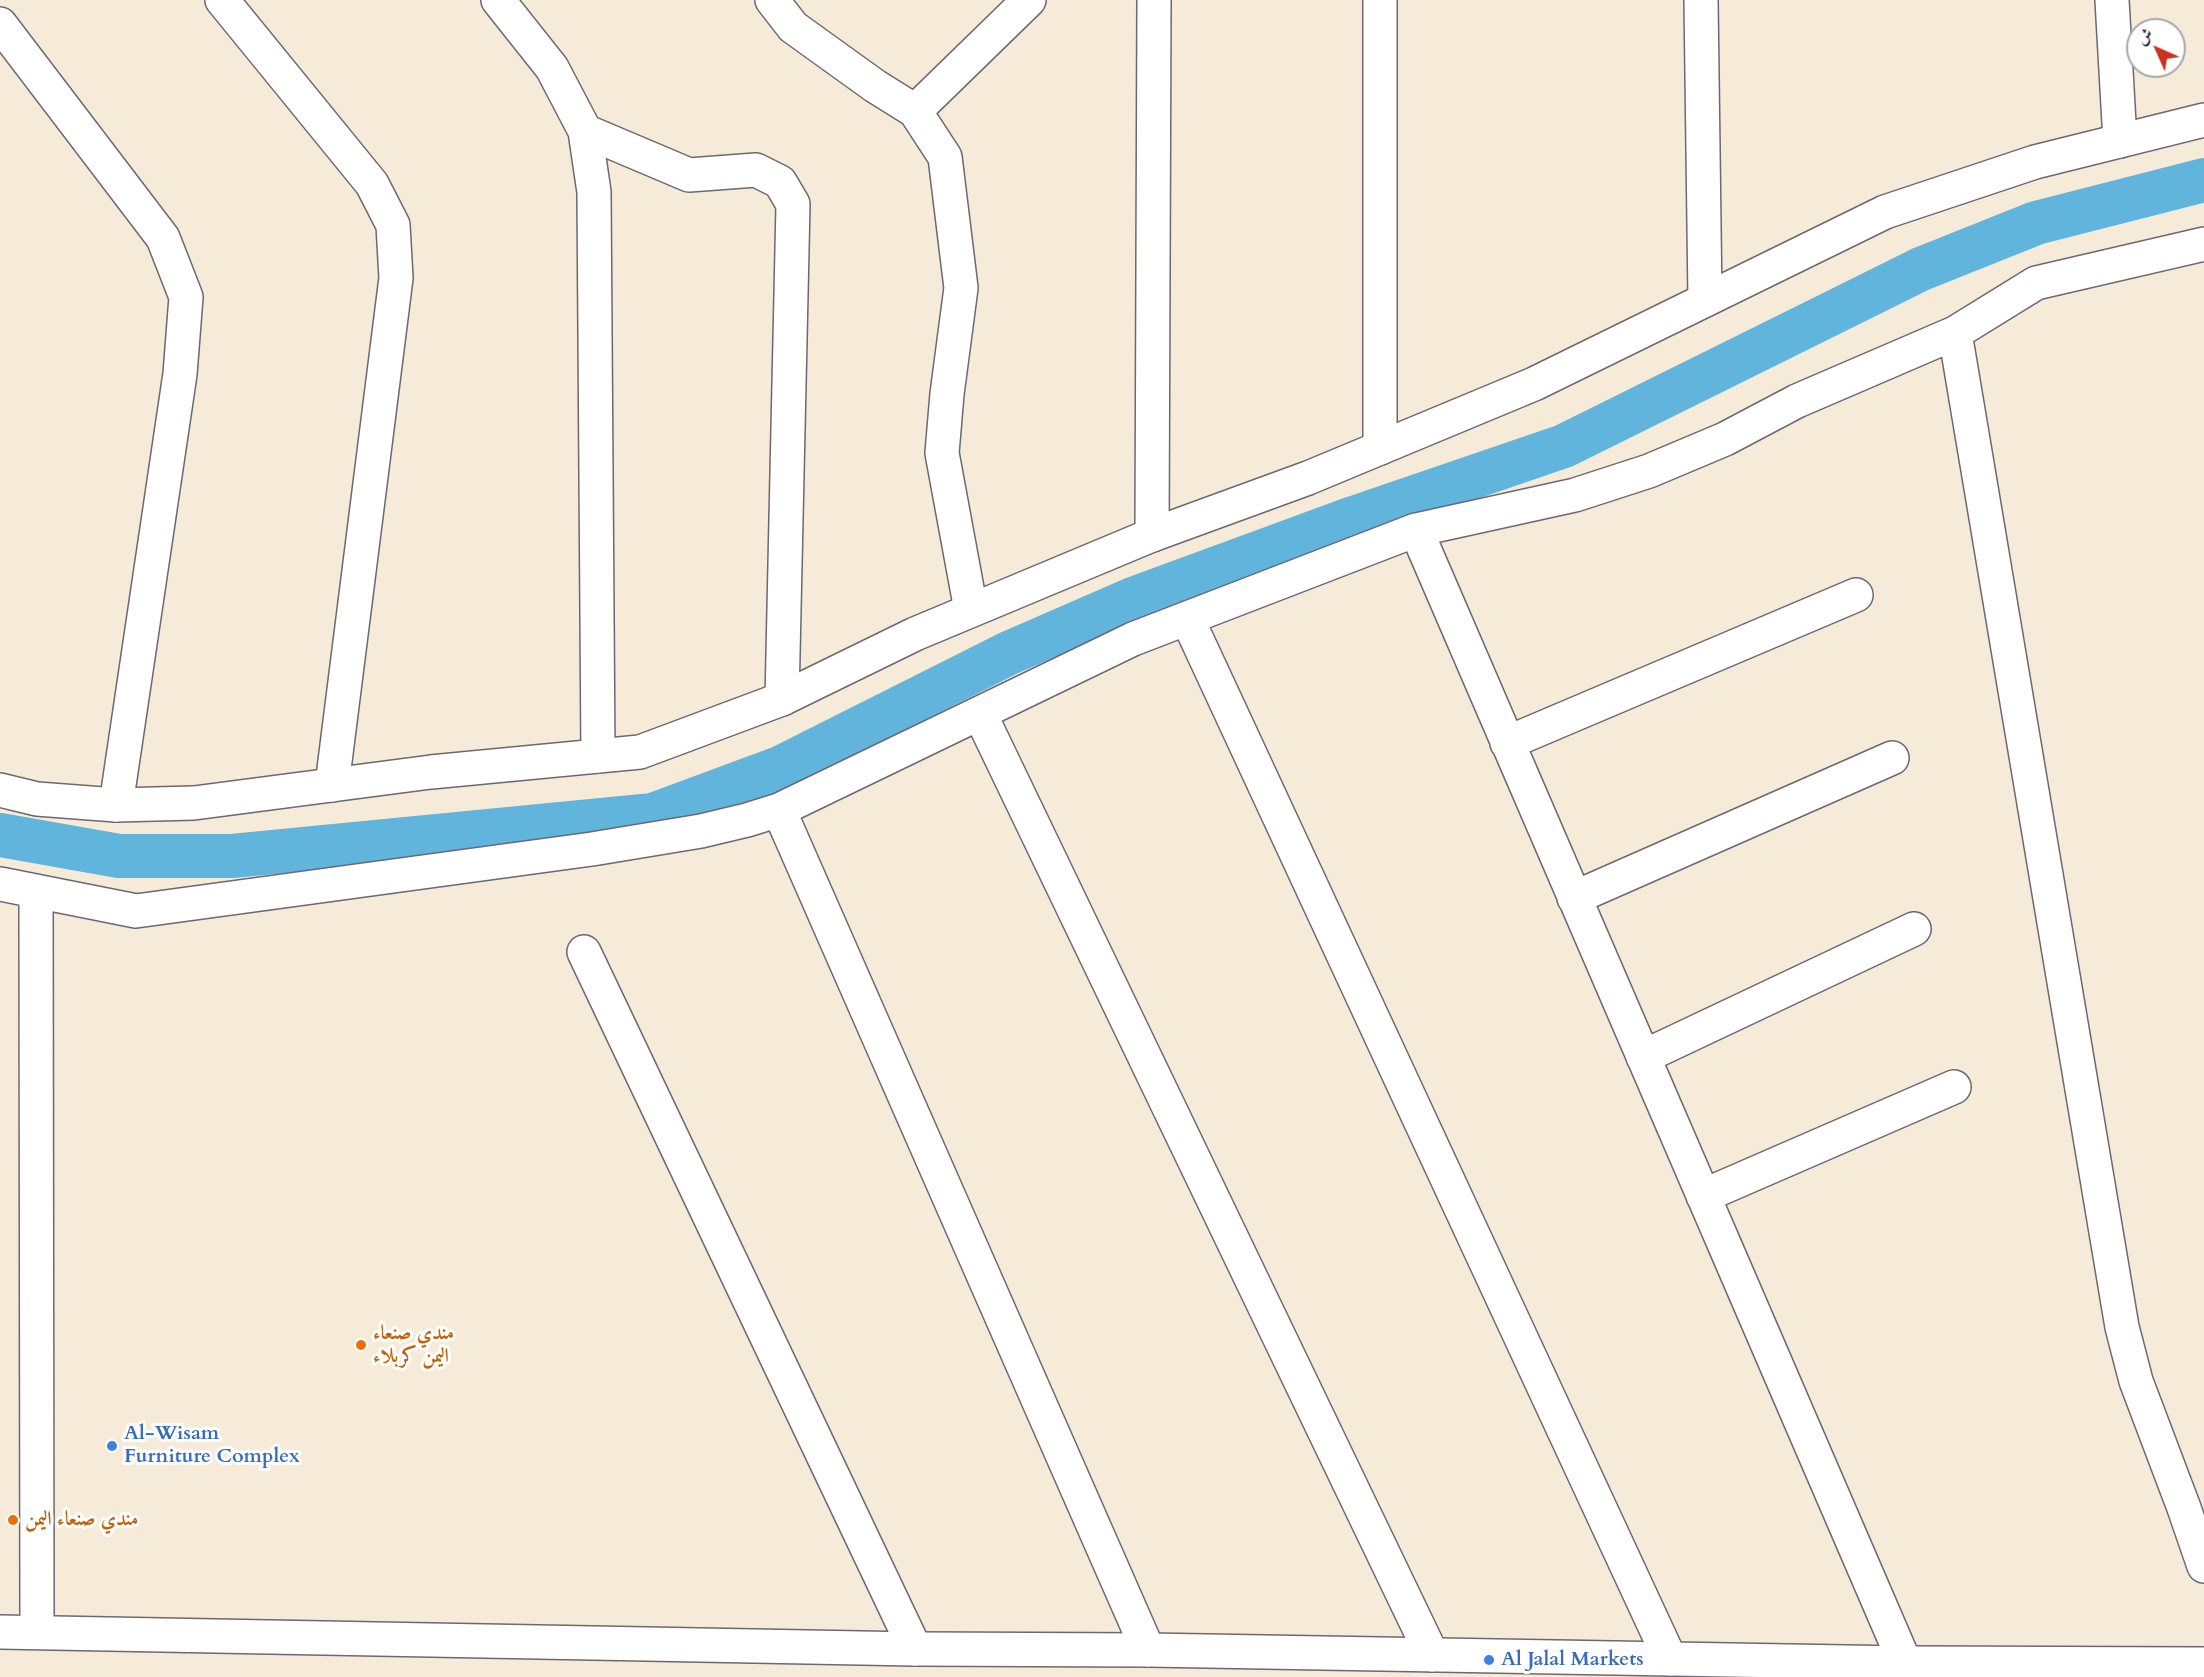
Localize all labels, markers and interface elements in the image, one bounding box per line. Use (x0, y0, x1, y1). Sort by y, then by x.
north arrow (2126, 18, 2186, 78)
text: ش (2131, 23, 2158, 50)
place label: مندي صنعاء اليمن كربلاء (373, 1322, 454, 1369)
marker: مندي صنعاء اليمن كربلاء (354, 1338, 368, 1352)
place label: Al-Wisam Furniture Complex (124, 1422, 300, 1469)
marker: Al-Wisam Furniture Complex (105, 1439, 119, 1453)
place label: مندي صنعاء اليمن (25, 1508, 138, 1532)
marker: مندي صنعاء اليمن (6, 1513, 20, 1527)
place label: Al Jalal Markets (1501, 1648, 1644, 1672)
marker: Al Jalal Markets (1482, 1653, 1496, 1667)

